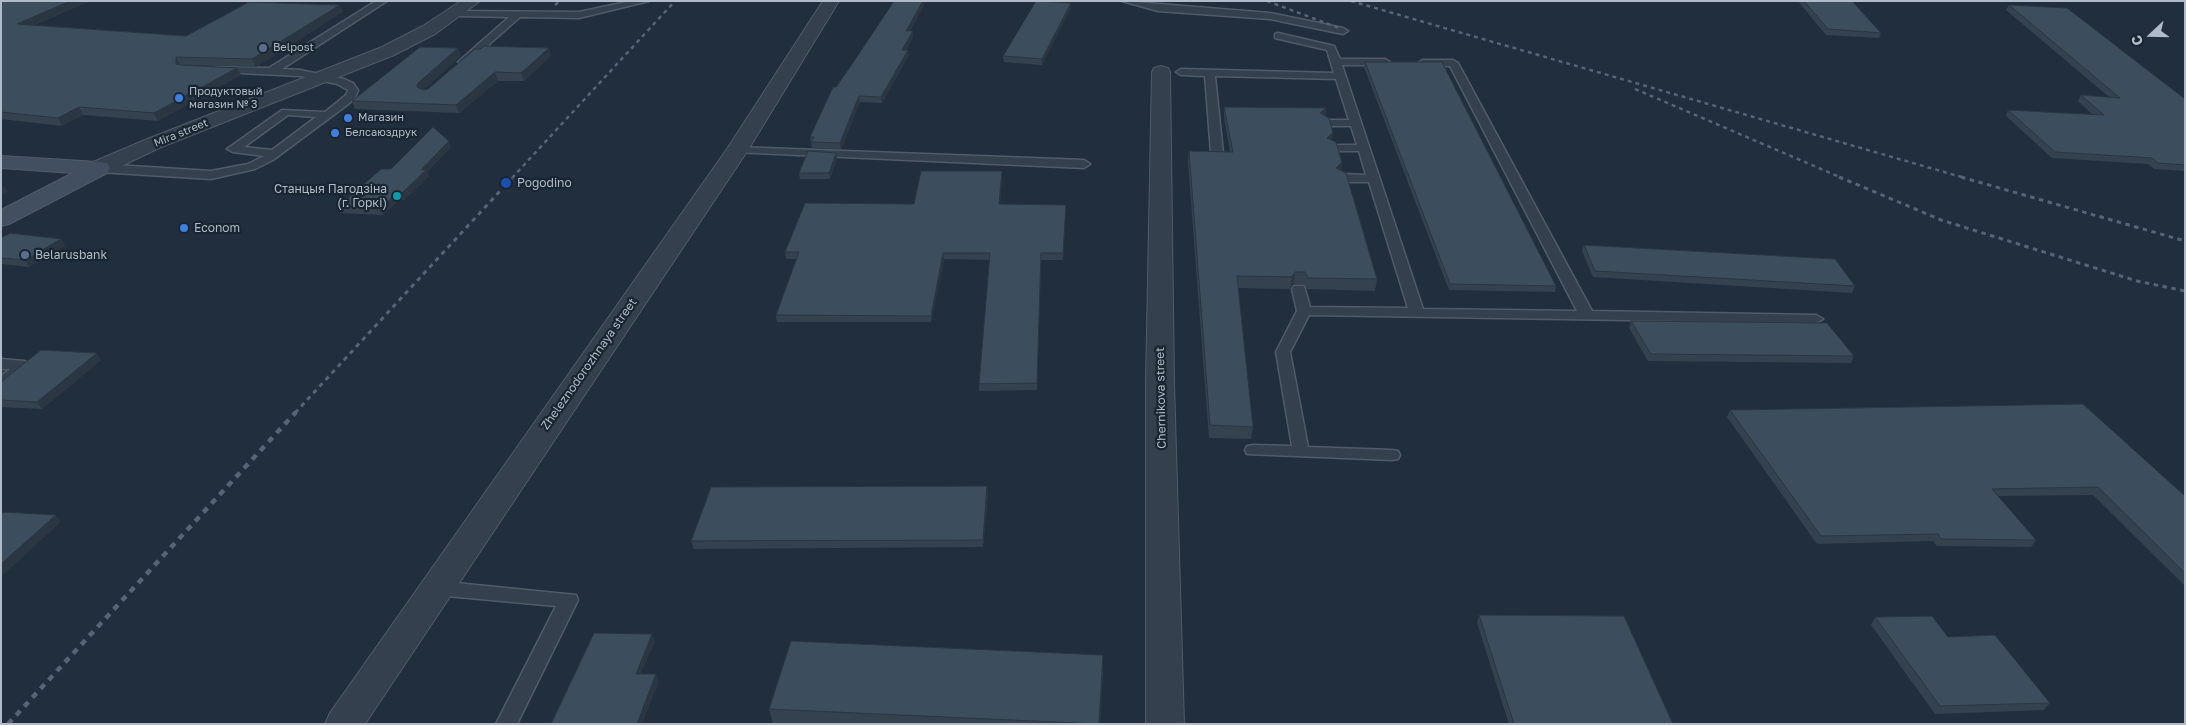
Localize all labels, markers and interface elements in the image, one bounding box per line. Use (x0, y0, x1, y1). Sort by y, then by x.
north arrow (2126, 10, 2176, 60)
text: С (2127, 33, 2146, 48)
place label: Belpost (273, 41, 314, 55)
marker: Belpost (257, 42, 269, 54)
place label: Продуктовый магазин № 3 (189, 85, 262, 111)
marker: Продуктовый магазин № 3 (173, 92, 185, 104)
place label: Магазин (358, 111, 404, 125)
marker: Магазин (342, 112, 354, 124)
street label: Mira street (152, 116, 210, 150)
place label: Белсаюздрук (345, 126, 417, 140)
marker: Белсаюздрук (329, 127, 341, 139)
marker: Pogodino (499, 176, 513, 190)
place label: Pogodino (517, 176, 572, 190)
place label: Станцыя Пагодзіна (г. Горкі) (274, 182, 387, 210)
marker: Станцыя Пагодзіна (г. Горкі) (391, 190, 403, 202)
place label: Econom (194, 221, 240, 235)
marker: Econom (178, 222, 190, 234)
place label: Belarusbank (35, 248, 107, 262)
marker: Belarusbank (19, 249, 31, 261)
street label: Zheleznodorozhnaya street (538, 295, 640, 433)
street label: Chernikova street (1153, 347, 1169, 449)

